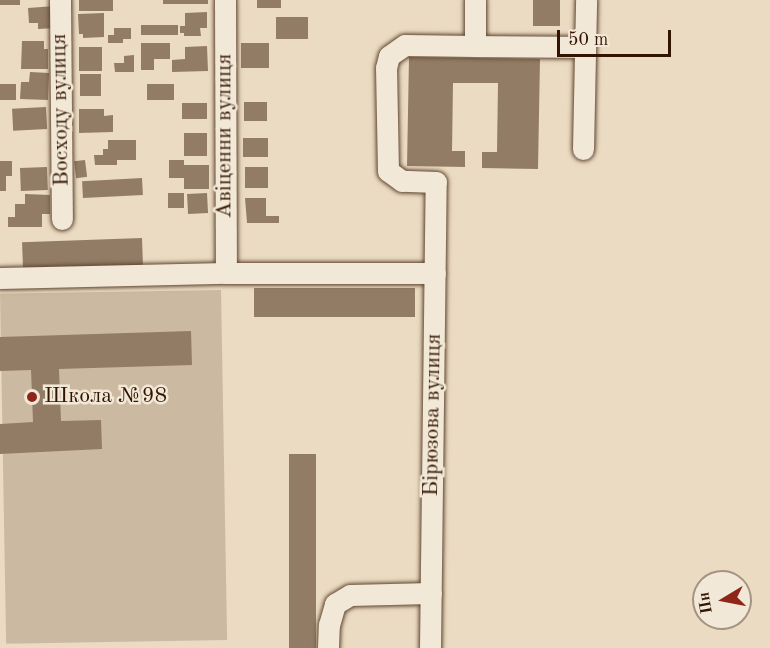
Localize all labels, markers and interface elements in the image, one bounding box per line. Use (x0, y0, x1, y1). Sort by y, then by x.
scale bar (560, 18, 674, 56)
text: 50 m (568, 31, 608, 49)
street label: Восходу вулиця (46, 33, 76, 187)
street label: Авіценни вулиця (212, 54, 238, 218)
street label: Бірюзова вулиця (418, 333, 448, 497)
place label: Школа №98 (44, 384, 167, 410)
marker: Школа №98 (25, 390, 39, 404)
north arrow (692, 570, 752, 630)
text: Пн (696, 591, 716, 615)

